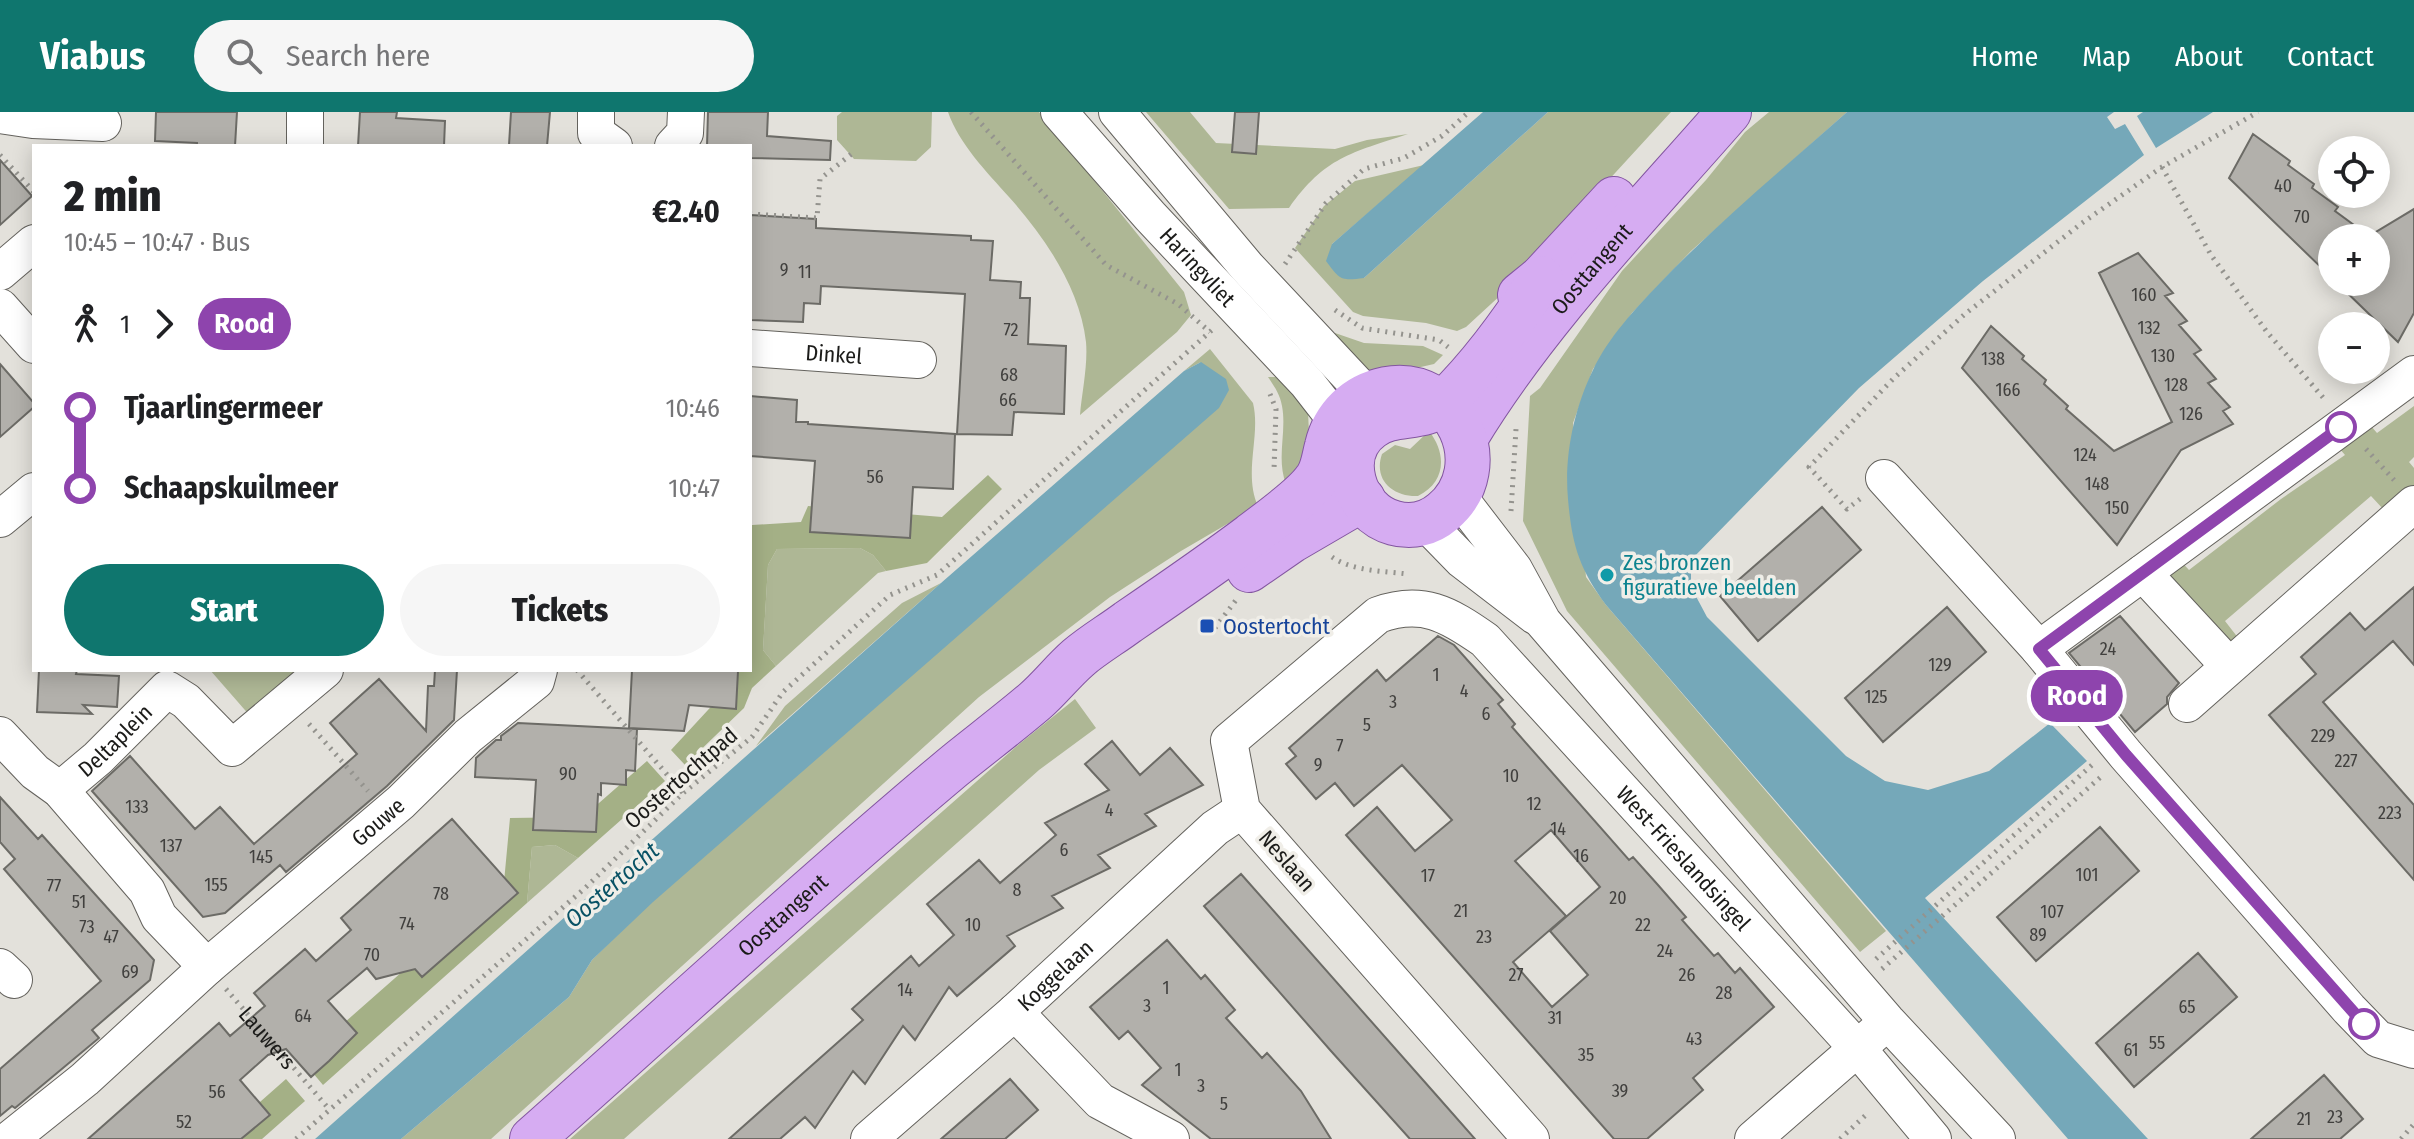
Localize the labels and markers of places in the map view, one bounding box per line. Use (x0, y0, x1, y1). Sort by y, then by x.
unlabelled marker (2326, 412, 2356, 442)
place label: Zes bronzen figuratieve beelden (1623, 549, 1797, 601)
marker: Zes bronzen figuratieve beelden (1598, 566, 1616, 584)
place label: Oostertocht (1223, 613, 1331, 640)
marker: Oostertocht (1198, 617, 1216, 635)
unlabelled marker (2349, 1009, 2379, 1039)

